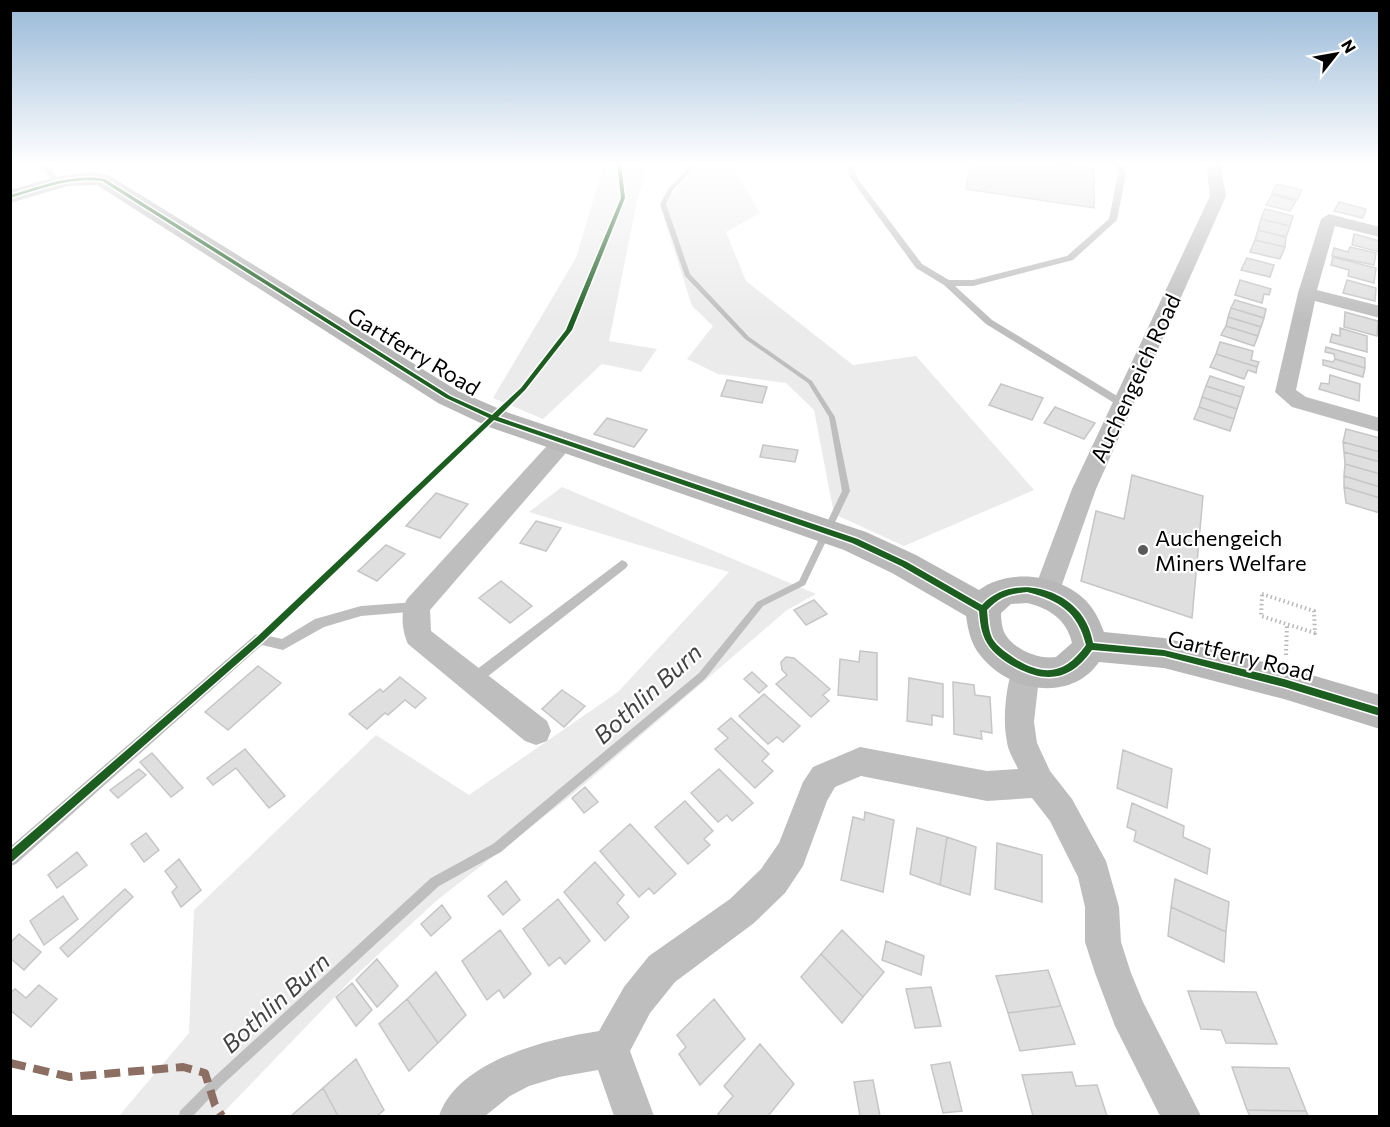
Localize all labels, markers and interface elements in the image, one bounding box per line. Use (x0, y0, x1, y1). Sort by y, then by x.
north arrow (1306, 24, 1366, 84)
text: N (1338, 36, 1361, 56)
street label: Auchengeich Road (1084, 289, 1186, 467)
street label: Gartferry Road (343, 301, 485, 401)
place label: Auchengeich Miners Welfare (1155, 524, 1307, 576)
marker: Auchengeich Miners Welfare (1136, 543, 1150, 557)
street label: Gartferry Road (1165, 624, 1317, 686)
water label: Bothlin Burn (587, 637, 707, 749)
water label: Bothlin Burn (215, 946, 335, 1058)

